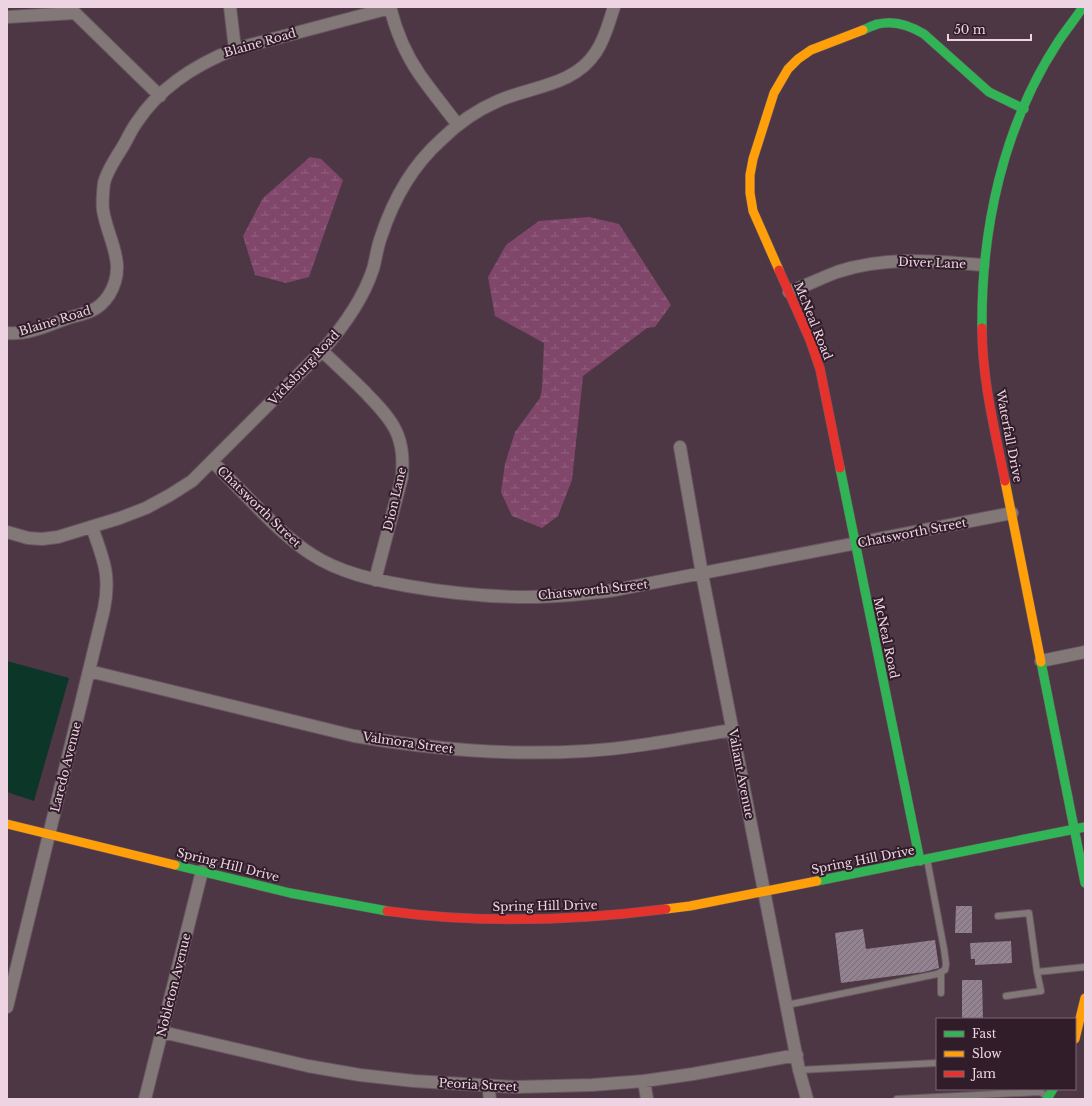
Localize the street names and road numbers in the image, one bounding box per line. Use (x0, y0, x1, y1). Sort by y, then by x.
street label: Blaine Road (222, 25, 298, 60)
street label: Diver Lane (898, 254, 966, 271)
street label: McNeal Road (791, 280, 836, 362)
street label: Blaine Road (17, 302, 93, 339)
street label: Vicksburg Road (264, 327, 342, 409)
street label: Waterfall Drive (993, 387, 1026, 484)
street label: Chatsworth Street (214, 463, 305, 551)
street label: Dion Lane (380, 466, 409, 532)
street label: Chatsworth Street (856, 515, 968, 550)
street label: Chatsworth Street (537, 576, 649, 603)
street label: McNeal Road (871, 596, 902, 680)
street label: Laredo Avenue (47, 720, 84, 814)
street label: Valiant Avenue (725, 727, 758, 820)
street label: Valmora Street (361, 729, 455, 756)
street label: Spring Hill Drive (810, 842, 916, 877)
street label: Spring Hill Drive (175, 845, 281, 885)
street label: Spring Hill Drive (492, 897, 598, 914)
street label: Nobleton Avenue (153, 931, 194, 1038)
street label: Peoria Street (438, 1075, 518, 1094)

